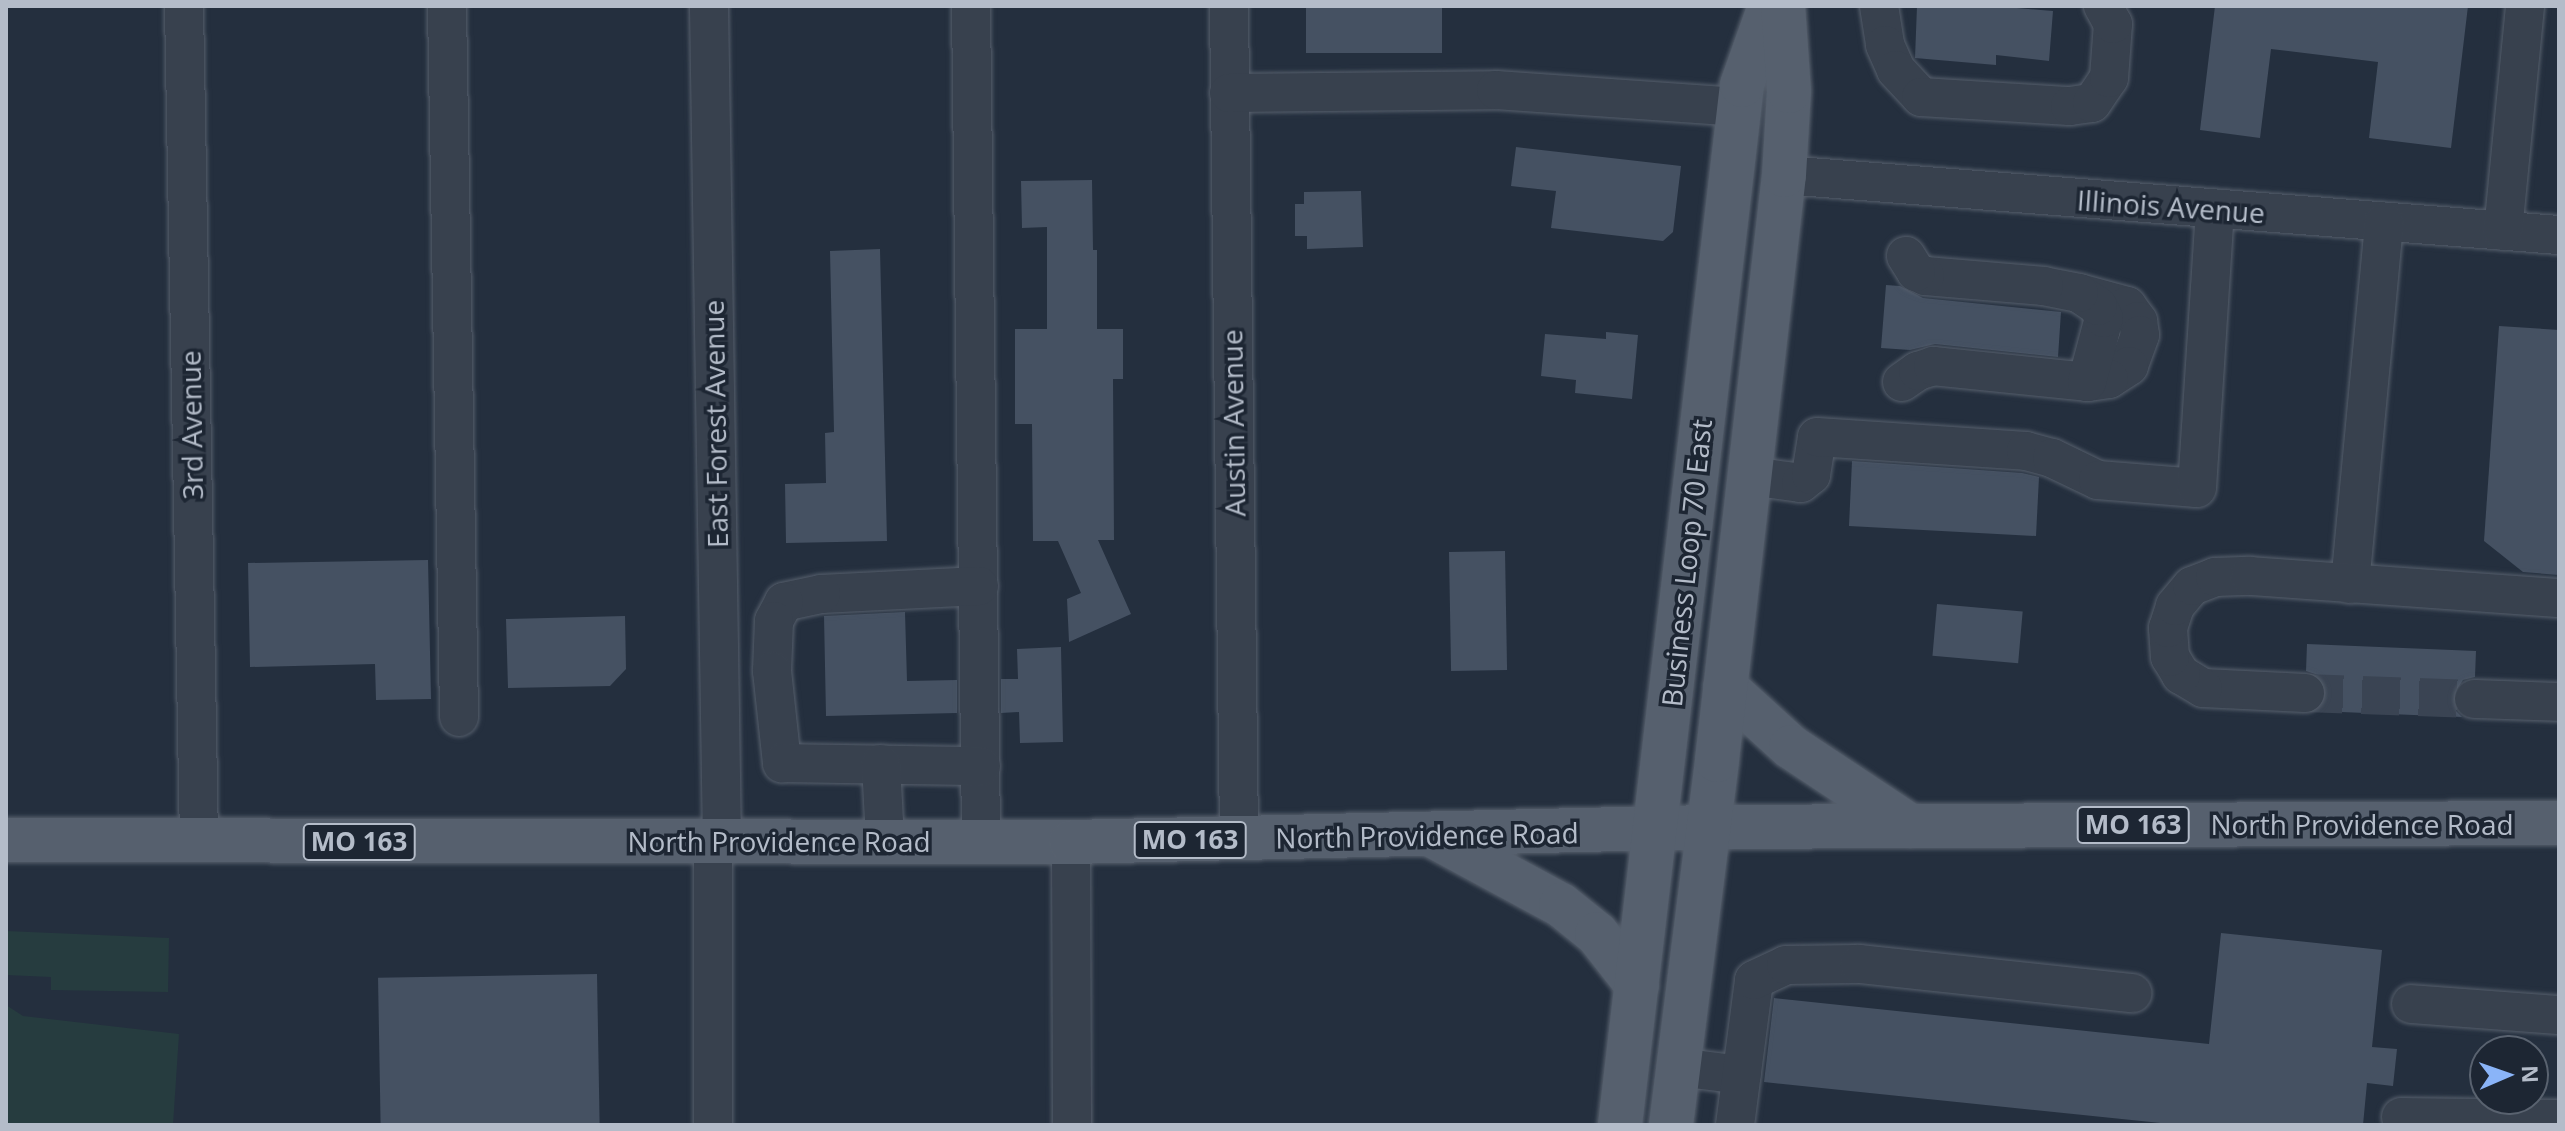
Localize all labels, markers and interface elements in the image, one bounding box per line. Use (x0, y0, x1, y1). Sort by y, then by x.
street label: Illinois Avenue (2076, 183, 2266, 229)
street label: East Forest Avenue (696, 300, 734, 548)
street label: Austin Avenue (1215, 329, 1251, 517)
street label: 3rd Avenue (173, 350, 209, 500)
street label: Business Loop 70 East (1654, 418, 1718, 708)
road number: MO 163 (2075, 803, 2191, 847)
street label: North Providence Road (2210, 807, 2514, 841)
street label: North Providence Road (1275, 816, 1579, 854)
road number: MO 163 (1132, 818, 1248, 862)
road number: MO 163 (301, 820, 417, 864)
street label: North Providence Road (627, 824, 931, 858)
north arrow (2469, 1035, 2549, 1115)
text: N (2516, 1065, 2546, 1084)

